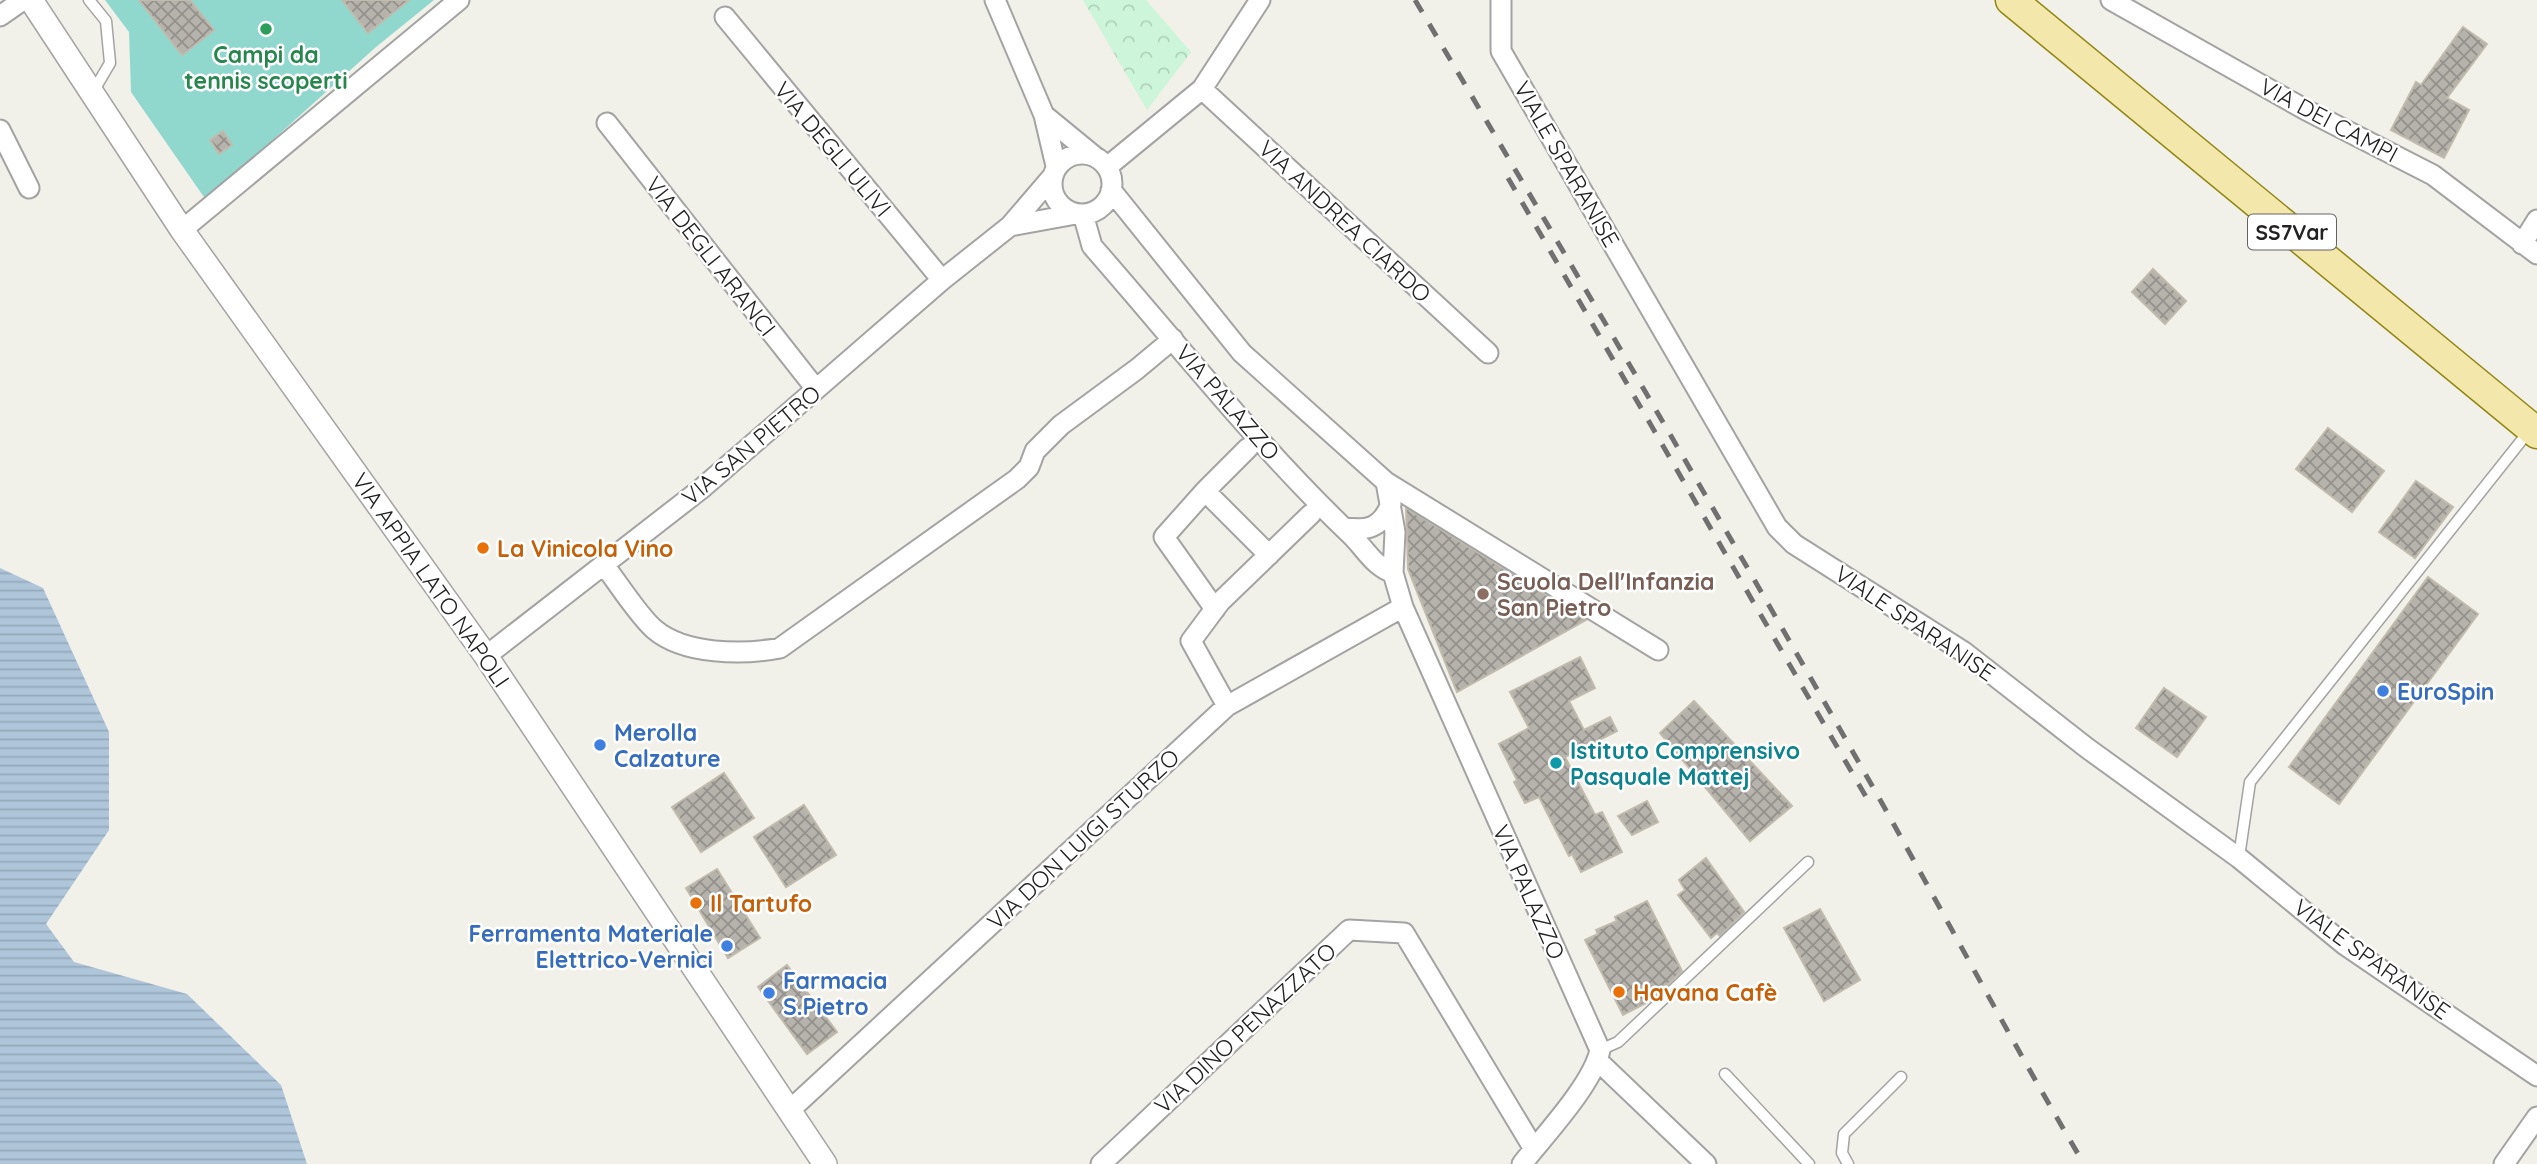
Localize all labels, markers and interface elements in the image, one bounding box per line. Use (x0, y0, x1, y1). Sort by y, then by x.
marker: Campi da tennis scoperti (258, 21, 274, 37)
place label: Campi da tennis scoperti (184, 40, 348, 95)
street label: VIA DEI CAMPI (2255, 71, 2403, 169)
street label: VIA DEGLI ULIVI (768, 76, 898, 222)
street label: VIALE SPARANISE (1508, 76, 1626, 252)
street label: VIA ANDREA CIARDO (1253, 134, 1437, 308)
street label: VIA DEGLI ARANCI (640, 170, 782, 342)
road number: SS7Var (2248, 215, 2336, 250)
street label: VIA PALAZZO (1170, 338, 1286, 466)
street label: VIA SAN PIETRO (676, 379, 826, 511)
street label: VIA APPIA LATO NAPOLI (346, 467, 516, 693)
place label: La Vinicola Vino (497, 534, 673, 563)
marker: La Vinicola Vino (475, 540, 491, 556)
street label: VIALE SPARANISE (1829, 559, 2001, 687)
place label: Scuola Dell'Infanzia San Pietro (1497, 567, 1714, 622)
marker: Scuola Dell'Infanzia San Pietro (1475, 586, 1491, 602)
place label: EuroSpin (2397, 677, 2495, 706)
marker: EuroSpin (2375, 683, 2391, 699)
place label: Merolla Calzature (614, 718, 721, 773)
place label: Istituto Comprensivo Pasquale Mattej (1570, 736, 1800, 791)
marker: Merolla Calzature (592, 737, 608, 753)
street label: VIA DON LUIGI STURZO (981, 742, 1185, 936)
marker: Istituto Comprensivo Pasquale Mattej (1548, 755, 1564, 771)
street label: VIA PALAZZO (1486, 820, 1572, 964)
place label: Il Tartufo (710, 889, 812, 918)
street label: VIALE SPARANISE (2288, 892, 2456, 1026)
marker: Il Tartufo (688, 895, 704, 911)
place label: Ferramenta Materiale Elettrico-Vernici (468, 919, 713, 974)
street label: VIA DINO PENAZZATO (1148, 936, 1342, 1120)
marker: Ferramenta Materiale Elettrico-Vernici (719, 938, 735, 954)
place label: Farmacia S.Pietro (783, 966, 887, 1021)
place label: Havana Cafè (1633, 978, 1777, 1007)
marker: Havana Cafè (1611, 984, 1627, 1000)
marker: Farmacia S.Pietro (761, 985, 777, 1001)

